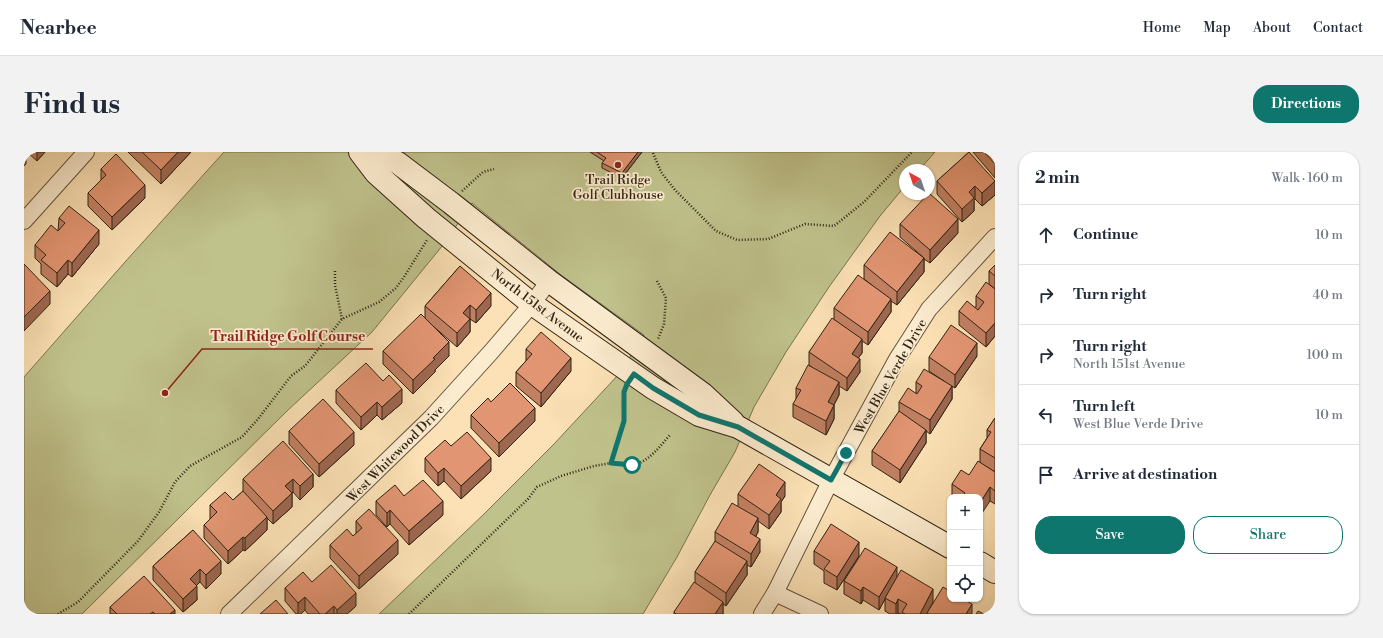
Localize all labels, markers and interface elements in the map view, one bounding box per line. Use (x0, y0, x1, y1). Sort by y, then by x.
text: Nearbee (20, 16, 97, 40)
text: Home (1143, 19, 1181, 37)
text: Map (1203, 19, 1231, 37)
text: About (1253, 19, 1291, 37)
text: Contact (1313, 19, 1363, 37)
button: Directions (1253, 85, 1359, 123)
text: Find us (24, 87, 120, 122)
marker: Trail Ridge Golf Clubhouse (613, 160, 623, 170)
north arrow (899, 164, 935, 200)
text: 2 min (1035, 167, 1080, 189)
text: Walk · 160 m (1272, 170, 1343, 186)
place label: Trail Ridge Golf Clubhouse (573, 172, 664, 203)
icon: ahead (1035, 224, 1057, 246)
text: Continue (1073, 225, 1138, 244)
text: 10 m (1315, 227, 1343, 243)
street label: North 151st Avenue (488, 266, 587, 346)
icon: right (1035, 284, 1057, 306)
text: Turn right (1073, 285, 1147, 304)
text: 40 m (1313, 287, 1343, 303)
street label: West Blue Verde Drive (851, 316, 931, 438)
callout: Trail Ridge Golf Course (202, 323, 373, 349)
text: Trail Ridge Golf Course (210, 328, 366, 346)
text: Turn right (1073, 337, 1147, 356)
icon: right (1035, 344, 1057, 366)
text: 100 m (1307, 347, 1343, 363)
text: North 151st Avenue (1073, 356, 1185, 372)
text: Turn left (1073, 397, 1135, 416)
street label: West Whitewood Drive (343, 401, 448, 507)
icon: left (1035, 404, 1057, 426)
text: 10 m (1315, 407, 1343, 423)
text: West Blue Verde Drive (1073, 416, 1203, 432)
route end (837, 444, 855, 462)
route start (623, 456, 641, 474)
icon: arrive (1035, 464, 1057, 486)
text: Arrive at destination (1073, 465, 1217, 484)
map controls (947, 494, 983, 602)
button: + (947, 494, 983, 530)
button: Save (1035, 516, 1185, 554)
button: Share (1193, 516, 1343, 554)
button: − (947, 530, 983, 566)
button: locate (947, 566, 983, 602)

